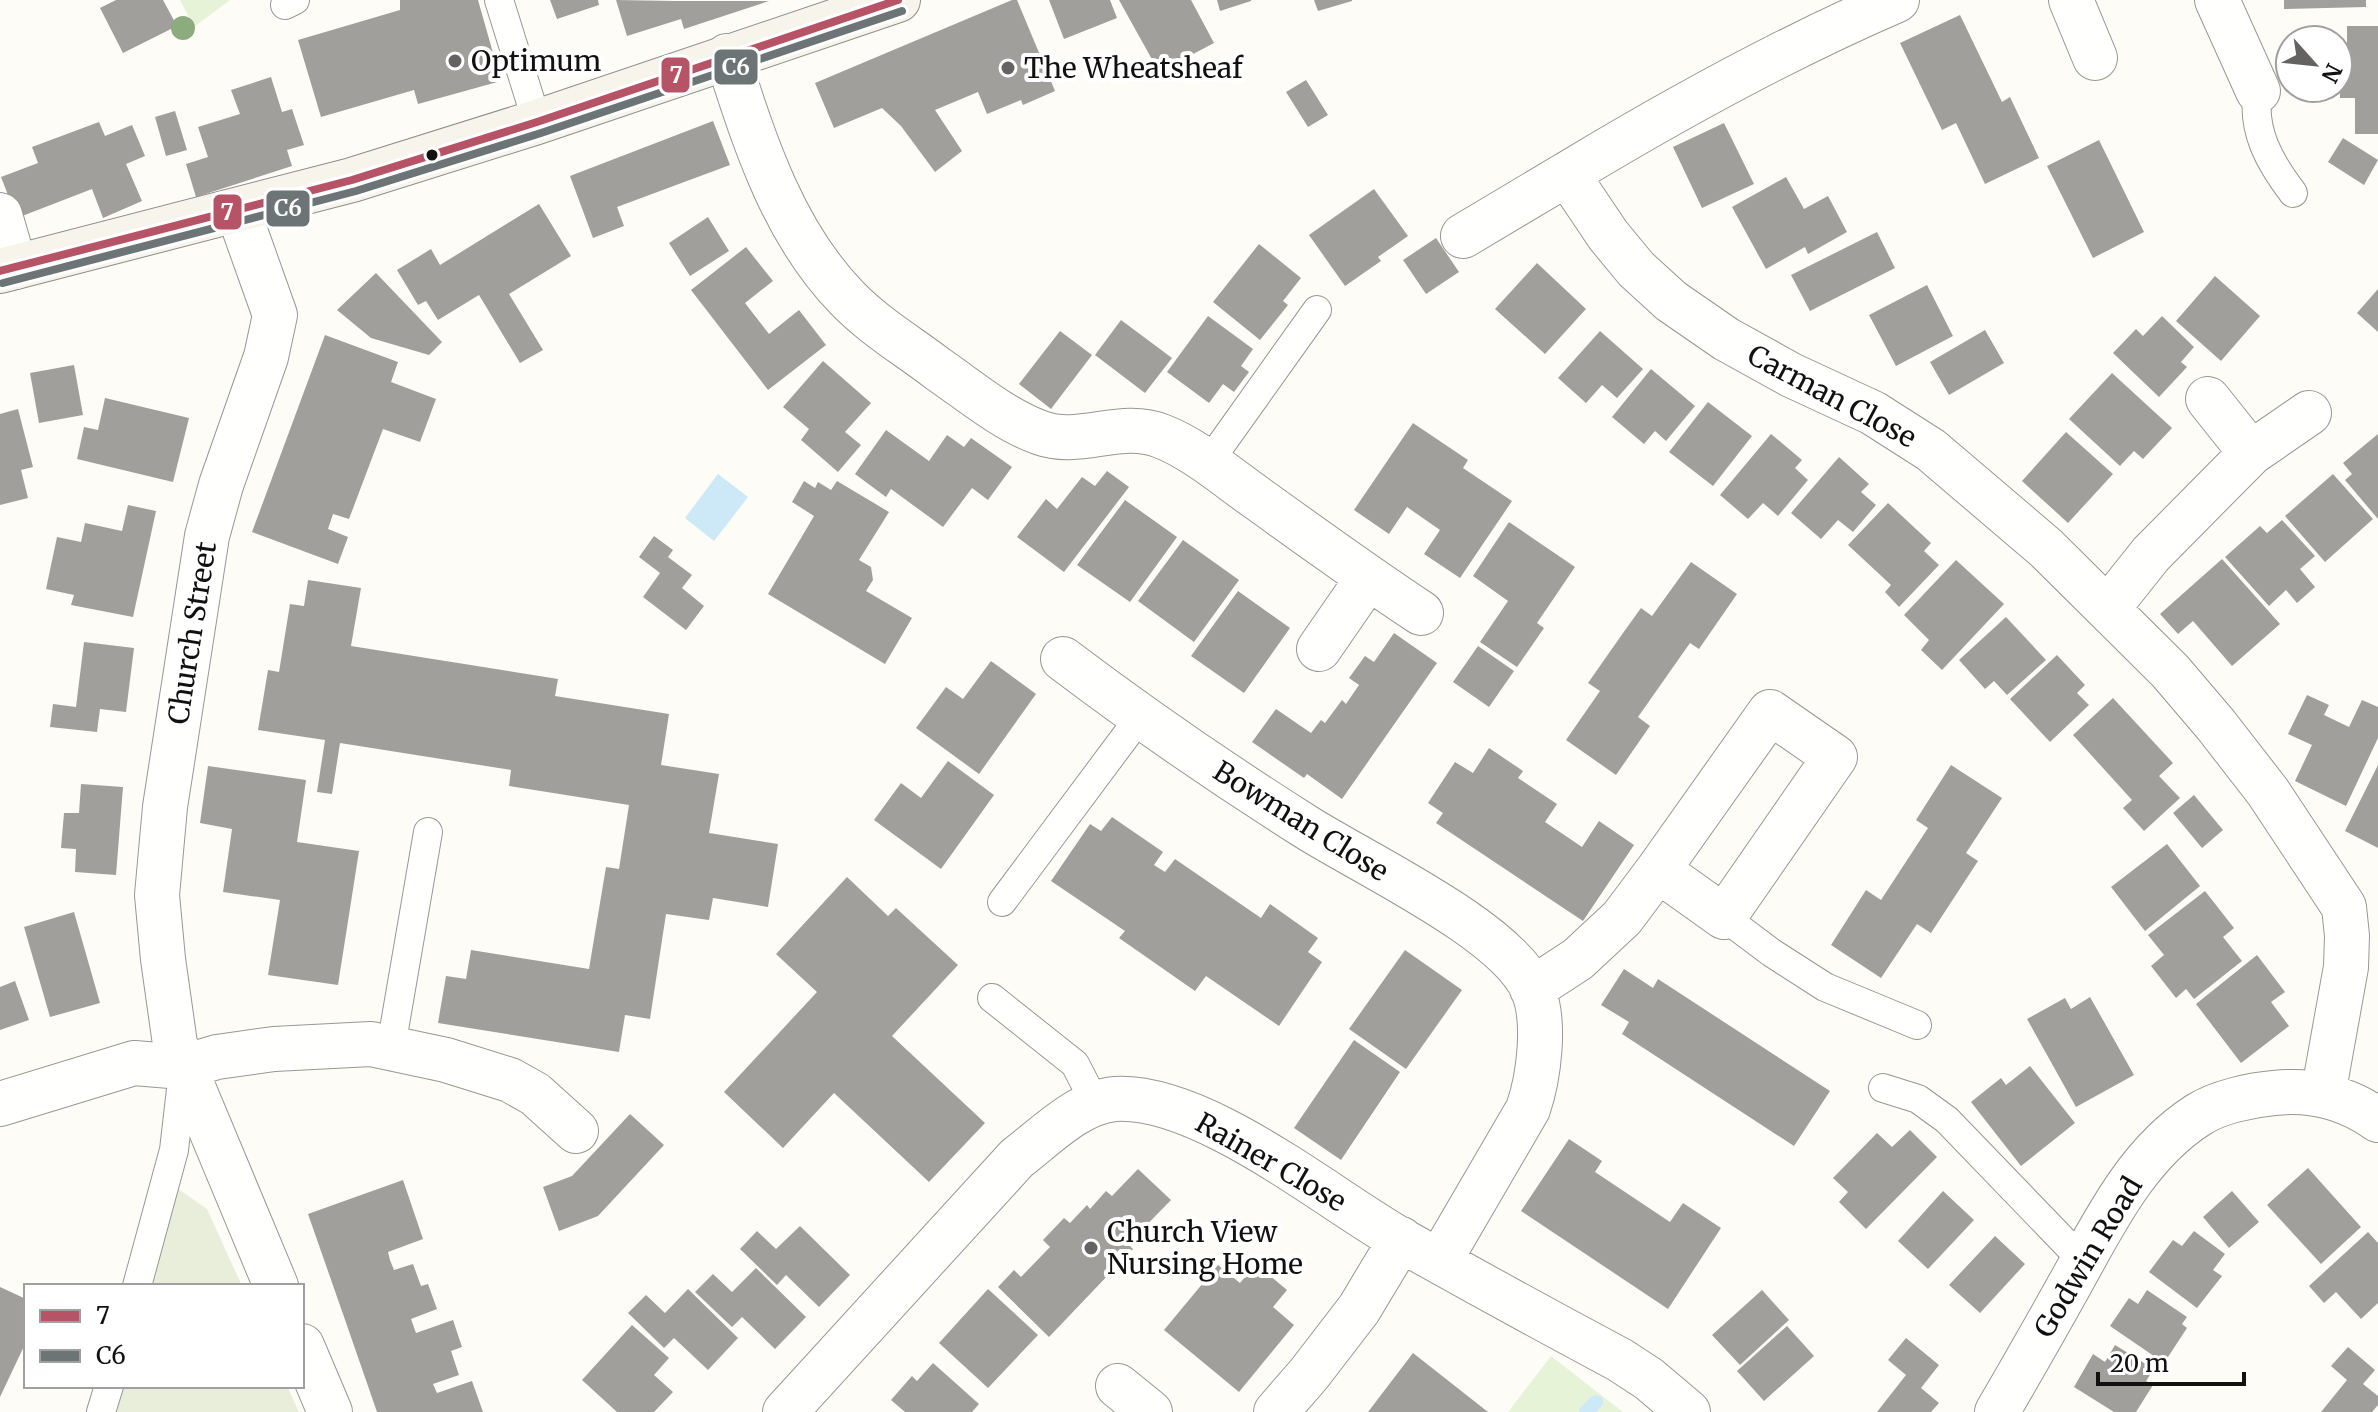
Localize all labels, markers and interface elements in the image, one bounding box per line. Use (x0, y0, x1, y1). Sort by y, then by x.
north arrow (2274, 24, 2354, 104)
place label: Optimum (471, 43, 602, 79)
line badge: C6 (713, 48, 759, 86)
place label: The Wheatsheaf (1024, 50, 1244, 86)
marker: Optimum (446, 52, 464, 70)
text: C6 (722, 53, 750, 81)
line badge: 7 (660, 56, 691, 94)
marker: The Wheatsheaf (999, 59, 1017, 77)
text: N (2315, 59, 2348, 88)
text: 7 (669, 61, 683, 89)
unlabelled marker (424, 147, 440, 163)
line badge: C6 (265, 189, 311, 228)
line badge: 7 (212, 193, 243, 231)
text: C6 (274, 194, 302, 222)
text: 7 (220, 198, 234, 226)
street label: Carman Close (1742, 337, 1922, 455)
street label: Church Street (160, 539, 224, 727)
street label: Bowman Close (1207, 753, 1395, 889)
street label: Rainer Close (1189, 1104, 1353, 1220)
street label: Godwin Road (2026, 1170, 2150, 1344)
place label: Church View Nursing Home (1107, 1214, 1303, 1282)
marker: Church View Nursing Home (1082, 1239, 1100, 1257)
legend (24, 1284, 304, 1388)
text: 7 (96, 1300, 110, 1331)
scale bar (2098, 1336, 2244, 1386)
text: C6 (96, 1340, 126, 1371)
text: 20 m (2110, 1348, 2169, 1379)

